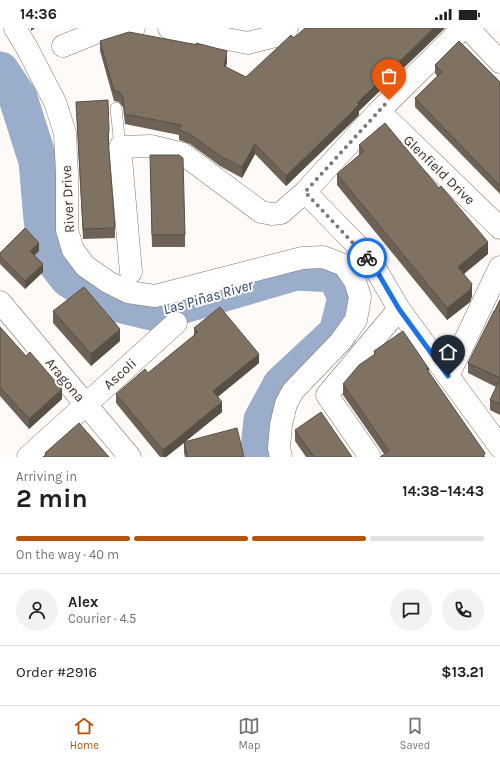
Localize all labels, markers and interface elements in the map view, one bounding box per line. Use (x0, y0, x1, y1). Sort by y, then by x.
text: 14:36 (20, 5, 57, 23)
pin (372, 59, 406, 100)
icon: bag (378, 65, 400, 87)
street label: Glenfield Drive (400, 132, 478, 208)
street label: River Drive (58, 165, 78, 233)
courier (347, 238, 387, 278)
icon: bike (356, 247, 378, 269)
water label: Las Piñas River (161, 275, 256, 318)
pin (431, 335, 465, 376)
icon: home (437, 341, 459, 363)
street label: Aragona (42, 354, 88, 406)
street label: Ascoli (100, 355, 140, 393)
text: Arriving in (16, 469, 77, 484)
text: 14:38–14:43 (402, 482, 484, 500)
text: 2 min (16, 483, 88, 514)
text: On the way · 40 m (16, 547, 119, 562)
button: person (16, 589, 58, 631)
button: chat (390, 589, 432, 631)
button: phone (442, 589, 484, 631)
text: Alex (68, 593, 98, 611)
text: Courier · 4.5 (68, 611, 136, 626)
text: Order #2916 (16, 663, 97, 681)
text: $13.21 (441, 663, 484, 681)
tab: Home (70, 715, 99, 752)
tab: Map (238, 715, 260, 752)
tab: Saved (400, 715, 430, 752)

